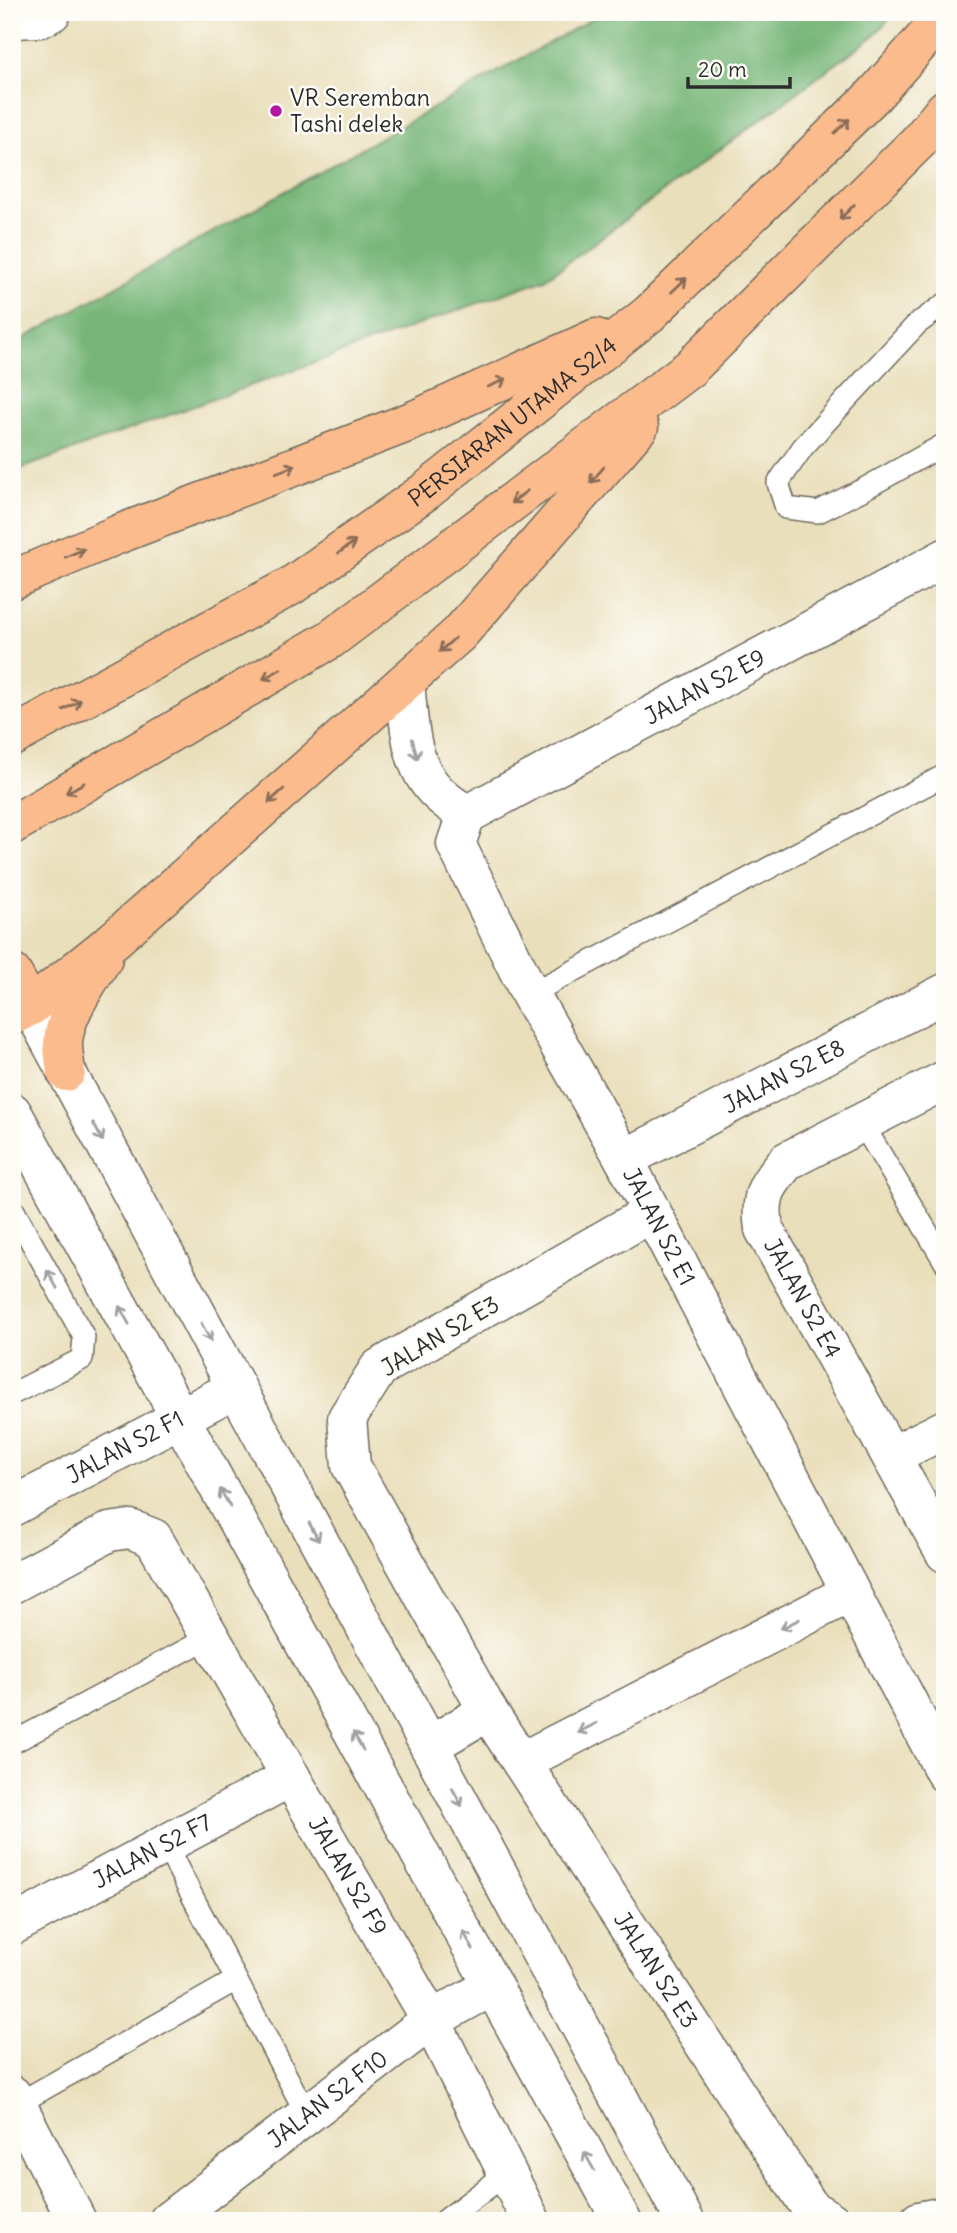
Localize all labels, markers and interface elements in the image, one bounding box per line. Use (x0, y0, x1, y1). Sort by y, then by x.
scale bar (688, 46, 789, 90)
text: 20 m (698, 56, 747, 83)
place label: VR Seremban Tashi delek (290, 83, 430, 138)
marker: VR Seremban Tashi delek (268, 103, 284, 119)
one-way arrow (834, 117, 851, 134)
one-way arrow (839, 203, 856, 220)
one-way arrow (671, 276, 688, 293)
street label: PERSIARAN UTAMA S2/4 (402, 330, 622, 513)
one-way arrow (486, 376, 507, 389)
one-way arrow (275, 462, 297, 474)
one-way arrow (589, 465, 605, 483)
one-way arrow (510, 490, 528, 505)
one-way arrow (337, 540, 356, 554)
one-way arrow (64, 546, 85, 559)
one-way arrow (438, 637, 456, 653)
street label: JALAN S2 E9 (639, 642, 770, 731)
one-way arrow (262, 667, 282, 681)
one-way arrow (62, 697, 82, 711)
one-way arrow (409, 737, 422, 760)
one-way arrow (66, 781, 86, 795)
one-way arrow (268, 788, 286, 804)
street label: JALAN S2 E8 (718, 1032, 849, 1119)
one-way arrow (92, 1121, 106, 1142)
street label: JALAN S2 E1 (617, 1162, 702, 1290)
street label: JALAN S2 E4 (758, 1233, 848, 1363)
one-way arrow (45, 1270, 59, 1290)
street label: JALAN S2 E3 (375, 1289, 504, 1382)
one-way arrow (117, 1305, 130, 1326)
one-way arrow (200, 1321, 213, 1342)
street label: JALAN S2 F1 (61, 1404, 188, 1489)
one-way arrow (218, 1489, 232, 1509)
one-way arrow (307, 1522, 321, 1542)
one-way arrow (780, 1617, 801, 1631)
one-way arrow (577, 1721, 598, 1735)
one-way arrow (351, 1731, 365, 1751)
one-way arrow (450, 1787, 464, 1807)
street label: JALAN S2 F7 (88, 1807, 216, 1894)
street label: JALAN S2 F9 (303, 1811, 394, 1940)
street label: JALAN S2 E3 (608, 1906, 705, 2033)
one-way arrow (461, 1930, 474, 1951)
street label: JALAN S2 F10 (262, 2043, 393, 2154)
one-way arrow (582, 2151, 595, 2172)

